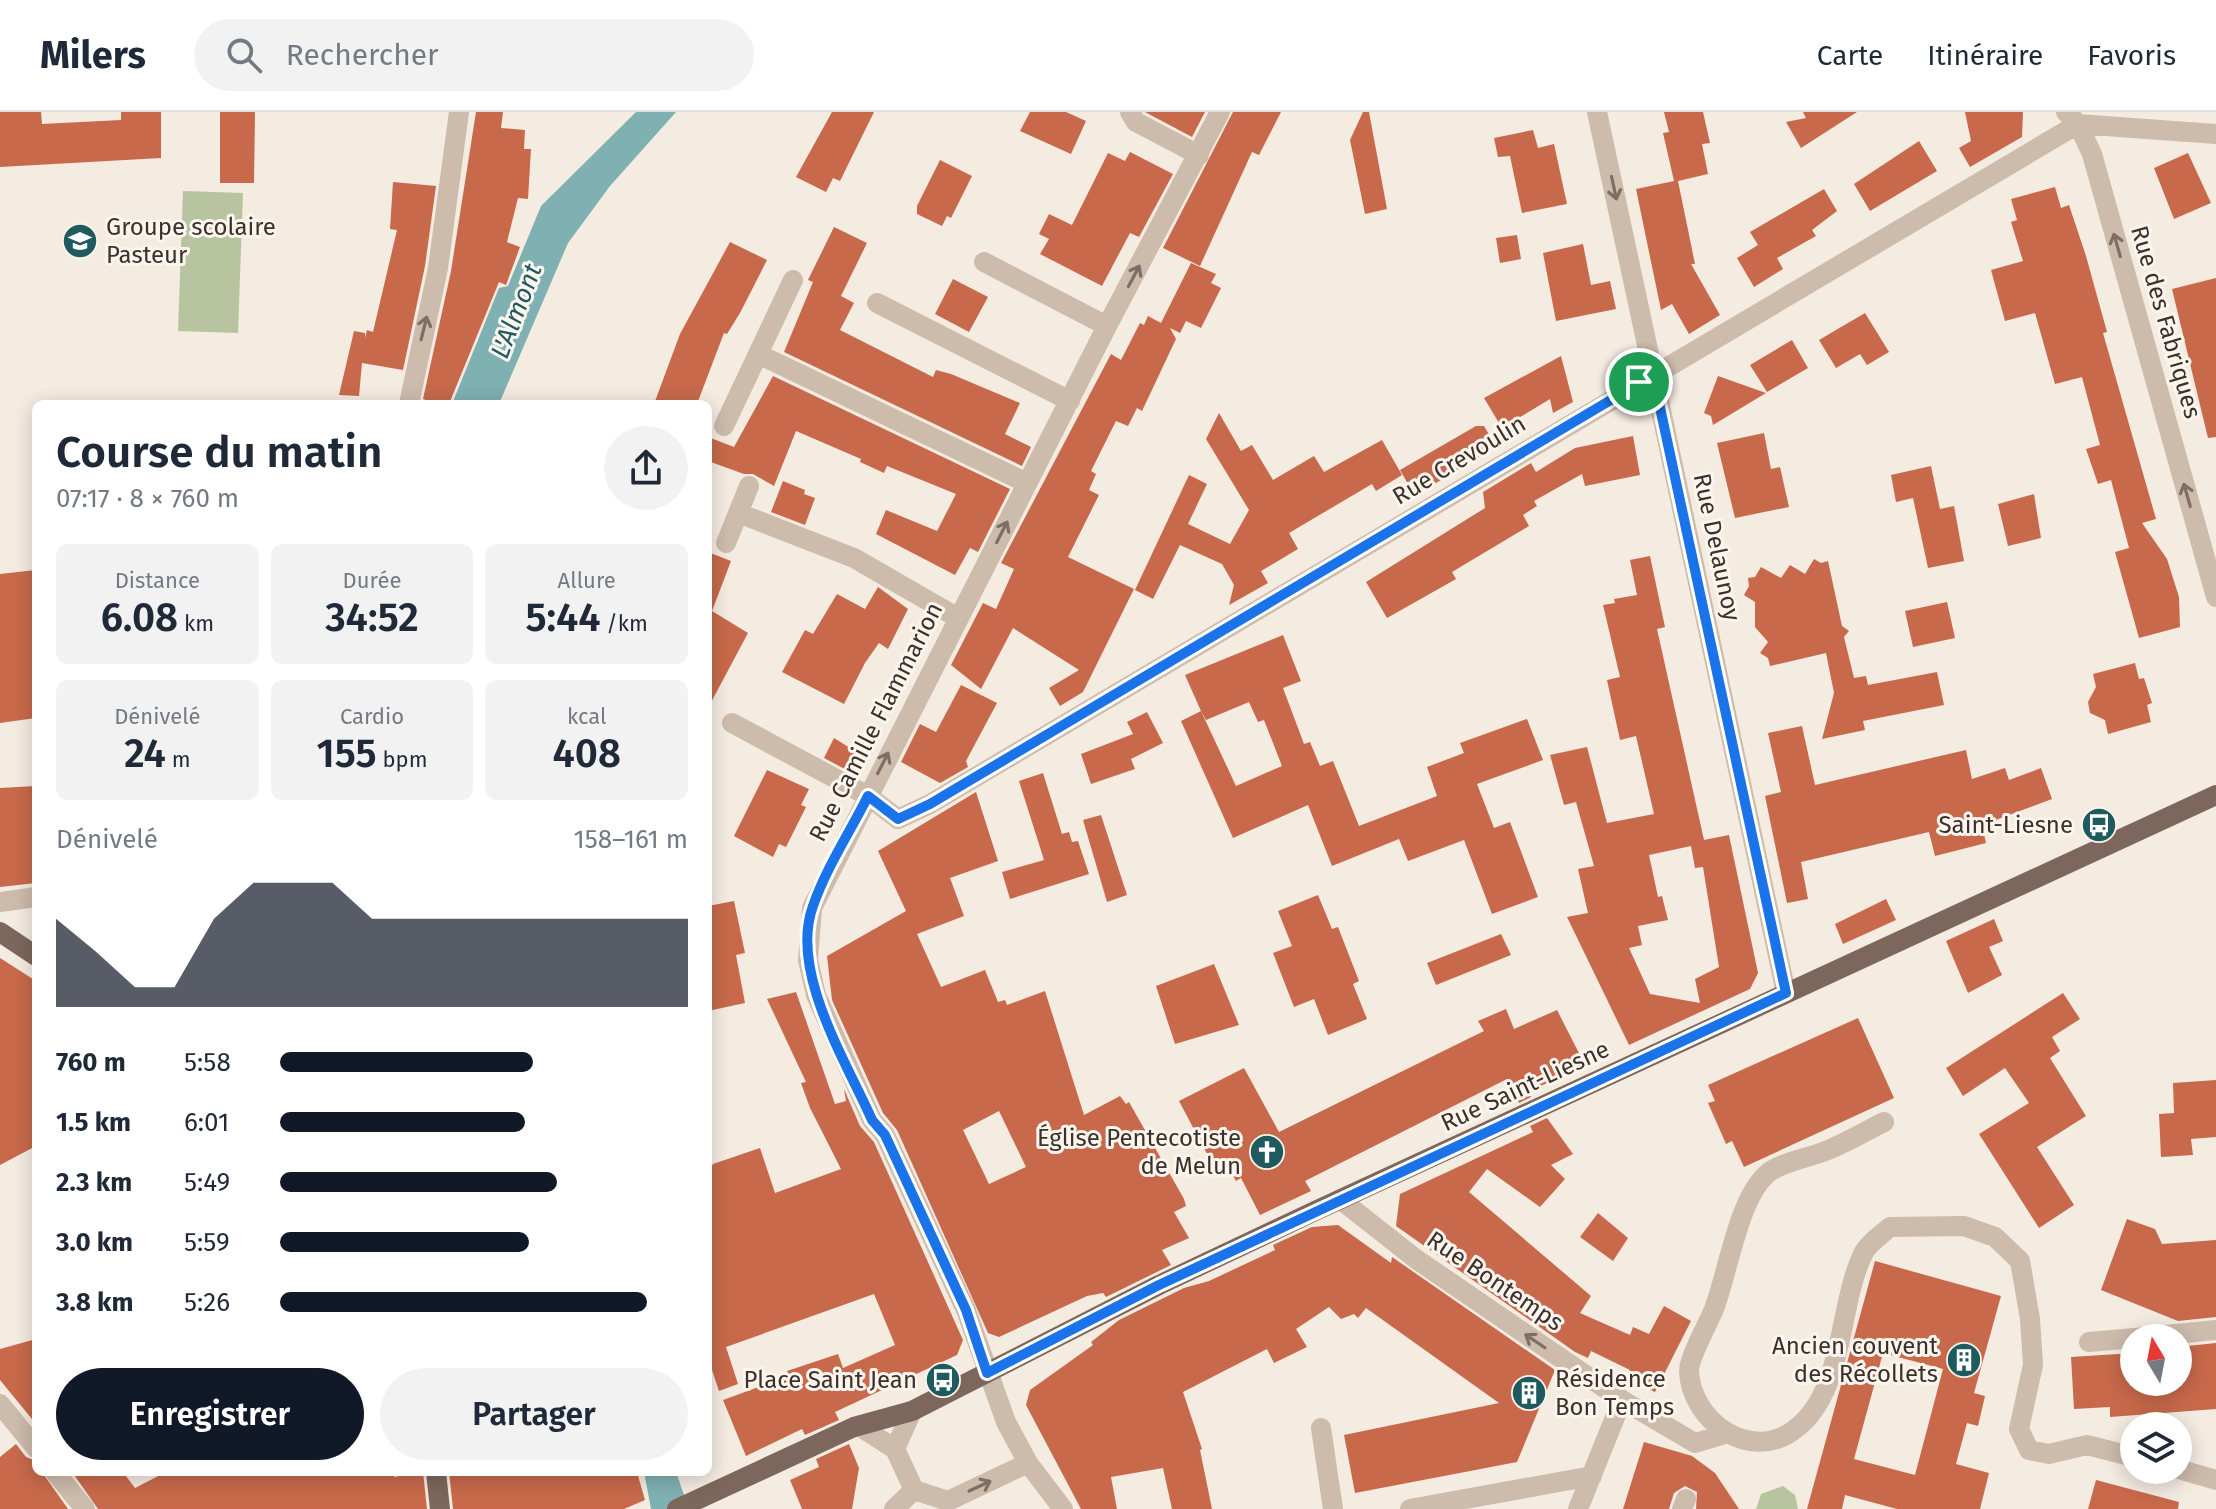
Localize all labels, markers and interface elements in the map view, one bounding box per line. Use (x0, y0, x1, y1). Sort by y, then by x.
search box (194, 19, 754, 91)
text: Milers (40, 32, 146, 78)
icon: search (222, 33, 266, 77)
text: Rechercher (286, 37, 439, 73)
text: Carte (1817, 39, 1883, 72)
text: Itinéraire (1927, 39, 2043, 72)
text: Favoris (2087, 39, 2176, 72)
one-way arrow (1607, 175, 1622, 201)
place label: Groupe scolaire Pasteur (106, 213, 276, 269)
school or university icon: Groupe scolaire Pasteur (61, 222, 99, 260)
street label: Rue des Fabriques (2125, 222, 2207, 422)
one-way arrow (2109, 232, 2124, 258)
water label: L'Almont (484, 259, 549, 363)
one-way arrow (1126, 264, 1142, 288)
one-way arrow (417, 315, 432, 341)
pin (1605, 348, 1673, 416)
icon: arrive (1617, 360, 1661, 404)
street label: Rue Crevoulin (1387, 409, 1531, 511)
text: Course du matin (56, 426, 382, 479)
button: share (604, 426, 688, 510)
street label: Rue Delaunoy (1688, 471, 1746, 624)
text: 07:17 · 8 × 760 m (56, 483, 239, 514)
one-way arrow (2179, 483, 2194, 509)
one-way arrow (995, 520, 1011, 544)
text: Distance (115, 567, 200, 594)
text: Durée (343, 567, 401, 594)
text: Allure (558, 567, 616, 594)
text: 6.08 (101, 594, 178, 642)
text: 34:52 (325, 594, 419, 642)
text: 5:44 (525, 594, 600, 642)
street label: Rue Camille Flammarion (803, 598, 949, 846)
text: km (178, 610, 214, 637)
text: /km (600, 610, 648, 637)
text: Dénivelé (114, 703, 200, 730)
text: Cardio (340, 703, 404, 730)
text: kcal (567, 703, 606, 730)
text: 24 (124, 730, 166, 778)
text: 155 (316, 730, 377, 778)
text: 408 (552, 730, 621, 778)
text: m (166, 746, 190, 773)
text: bpm (377, 746, 428, 773)
one-way arrow (876, 751, 892, 775)
bus stop icon: Saint-Liesne (2080, 806, 2118, 844)
place label: Saint-Liesne (1939, 811, 2073, 839)
text: Dénivelé (56, 824, 158, 855)
text: 158–161 m (573, 824, 688, 855)
street label: Rue Saint-Liesne (1436, 1035, 1614, 1137)
text: 760 m (56, 1047, 126, 1078)
text: 5:58 (184, 1047, 231, 1078)
text: 1.5 km (56, 1107, 131, 1138)
text: 6:01 (184, 1107, 229, 1138)
place label: Église Pentecotiste de Melun (1037, 1123, 1241, 1180)
church icon: Église Pentecotiste de Melun (1248, 1133, 1286, 1171)
text: 2.3 km (56, 1167, 132, 1198)
text: 5:49 (184, 1167, 230, 1198)
street label: Rue Bontemps (1422, 1225, 1568, 1337)
text: 3.0 km (56, 1227, 133, 1258)
text: 5:59 (184, 1227, 230, 1258)
text: 3.8 km (56, 1287, 133, 1318)
text: 5:26 (184, 1287, 230, 1318)
north arrow (2120, 1324, 2192, 1396)
map controls (2120, 1324, 2192, 1484)
one-way arrow (1524, 1332, 1546, 1349)
place label: Ancien couvent des Récollets (1772, 1332, 1938, 1388)
building icon: Ancien couvent des Récollets (1945, 1341, 1983, 1379)
bus stop icon: Place Saint Jean (924, 1361, 962, 1399)
place label: Résidence Bon Temps (1555, 1365, 1674, 1421)
place label: Place Saint Jean (744, 1366, 917, 1394)
button: Enregistrer (56, 1368, 364, 1460)
button: Partager (380, 1368, 688, 1460)
building icon: Résidence Bon Temps (1510, 1374, 1548, 1412)
button: layers (2120, 1412, 2192, 1484)
one-way arrow (968, 1478, 992, 1493)

